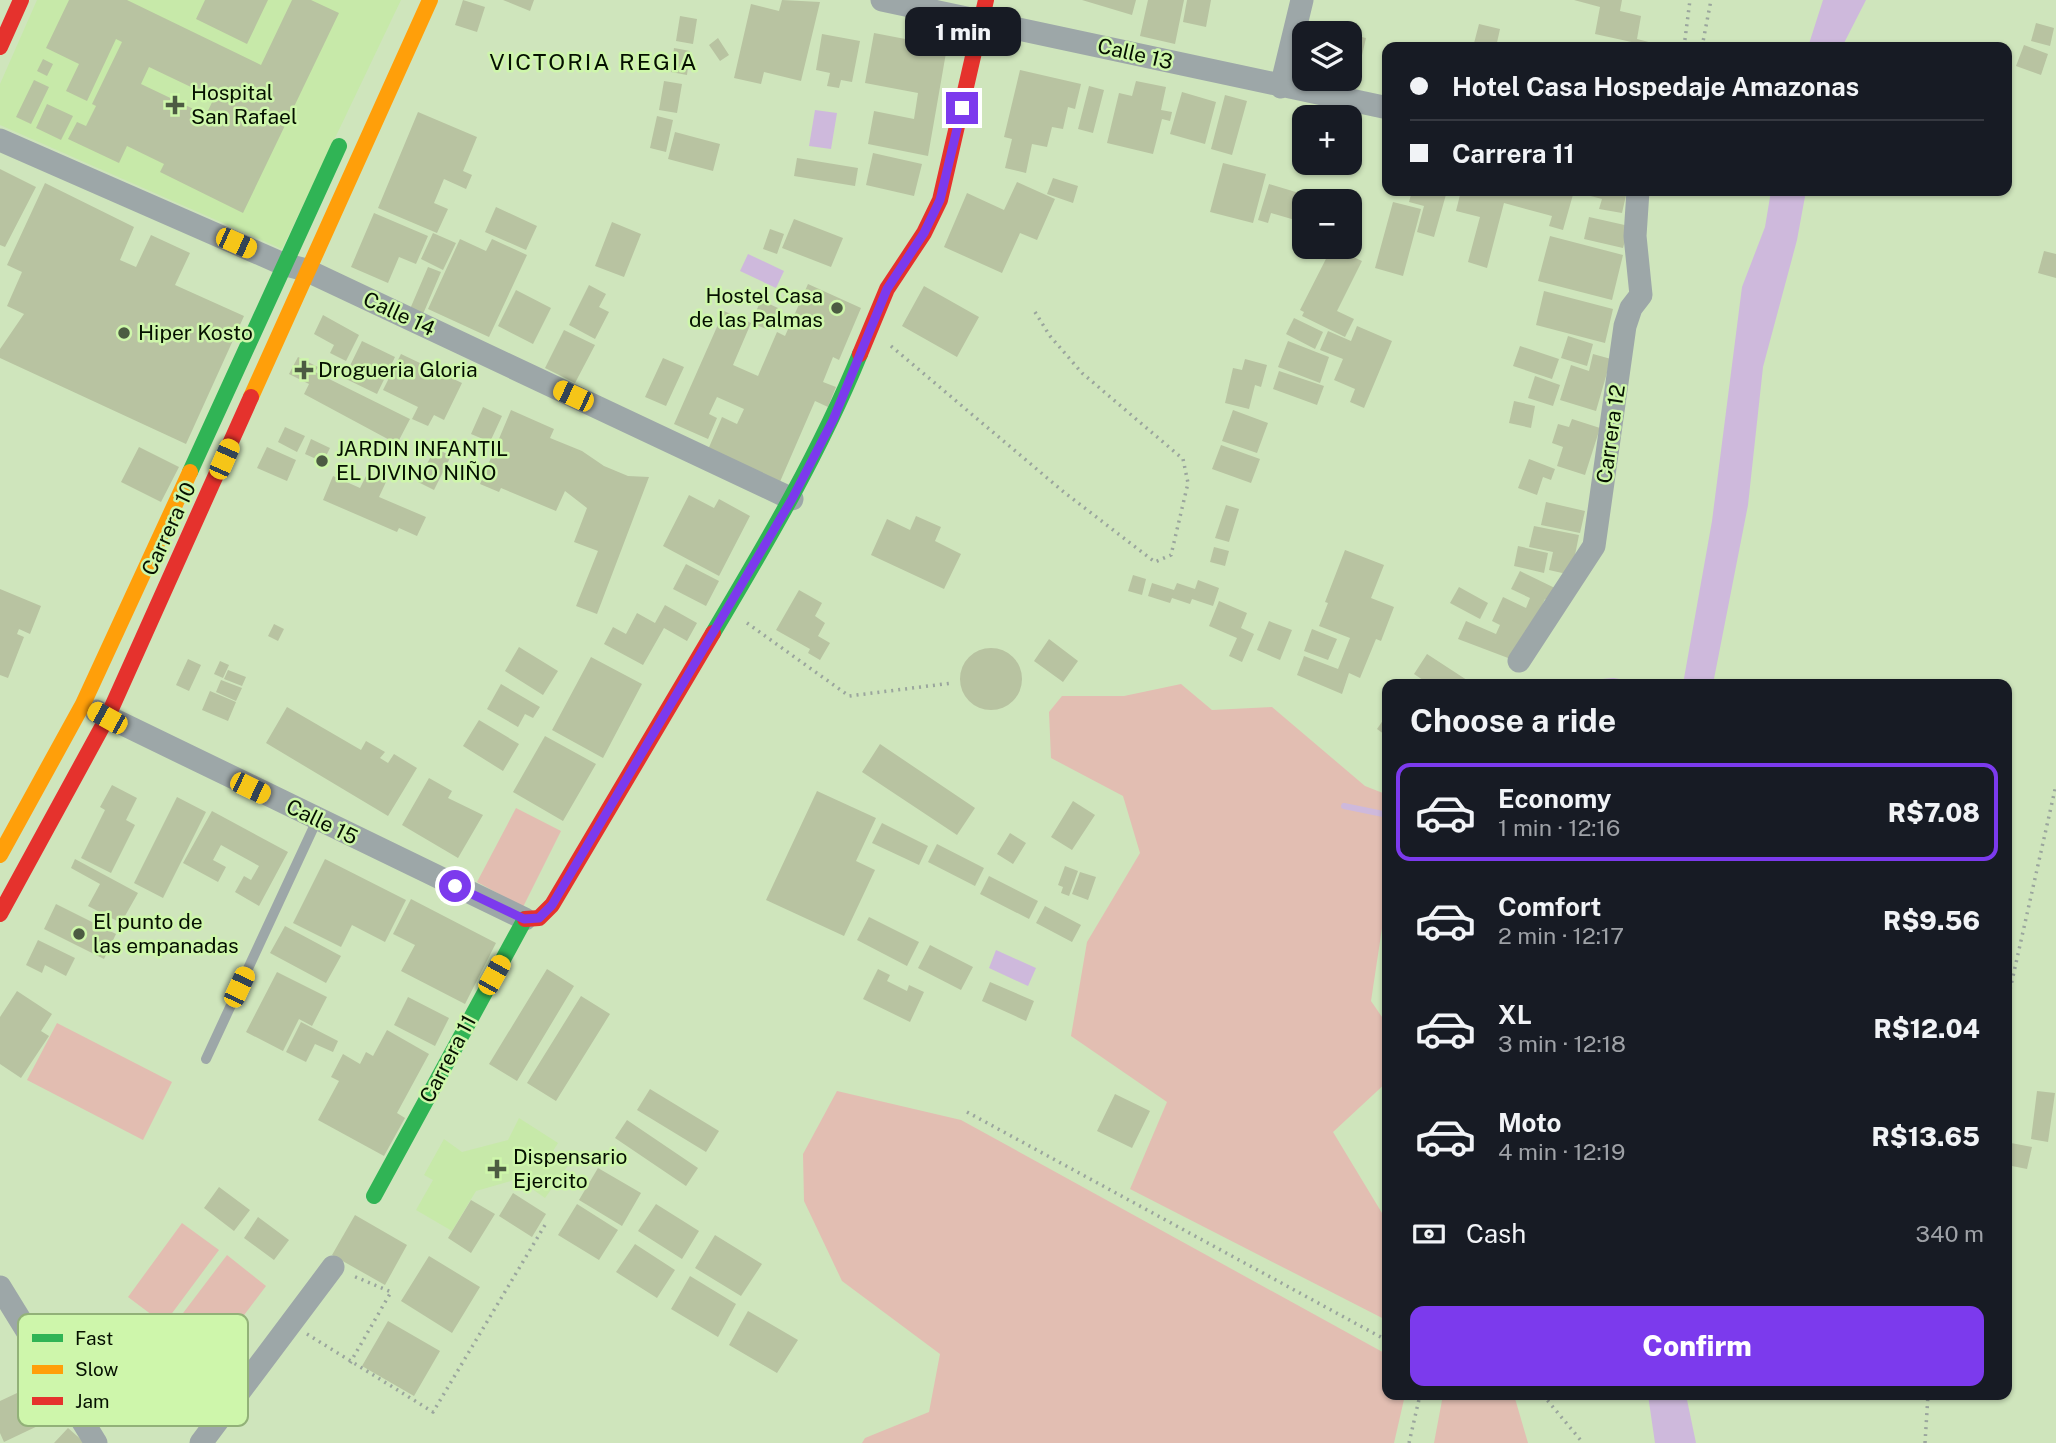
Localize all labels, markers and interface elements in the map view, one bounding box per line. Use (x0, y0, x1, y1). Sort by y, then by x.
callout: 1 min (904, 7, 1020, 56)
text: 1 min (935, 18, 991, 45)
map controls (1292, 21, 1362, 259)
button: layers (1292, 21, 1362, 91)
street label: Calle 13 (1095, 33, 1175, 74)
district label: VICTORIA REGIA (489, 48, 699, 75)
text: Hotel Casa Hospedaje Amazonas (1452, 71, 1859, 102)
place label: Hospital San Rafael (191, 80, 297, 129)
route end (946, 92, 978, 124)
marker: Hospital San Rafael (165, 95, 185, 115)
button: + (1292, 105, 1362, 175)
text: Carrera 11 (1452, 138, 1575, 169)
button: − (1292, 189, 1362, 259)
car (213, 225, 260, 261)
place label: Hostel Casa de las Palmas (689, 283, 823, 332)
street label: Calle 14 (359, 286, 439, 341)
marker: Hostel Casa de las Palmas (829, 300, 845, 316)
place label: Hiper Kosto (138, 320, 253, 345)
marker: Hiper Kosto (116, 325, 132, 341)
place label: Drogueria Gloria (318, 357, 478, 382)
marker: Drogueria Gloria (296, 362, 312, 378)
car (550, 378, 597, 414)
street label: Carrera 12 (1591, 383, 1630, 485)
car (206, 436, 243, 482)
place label: JARDIN INFANTIL EL DIVINO NIÑO (336, 436, 508, 485)
marker: JARDIN INFANTIL EL DIVINO NIÑO (314, 453, 330, 469)
street label: Carrera 10 (136, 478, 201, 579)
car (84, 699, 131, 737)
text: Choose a ride (1410, 702, 1616, 739)
car (227, 769, 274, 807)
icon: car (1414, 781, 1477, 844)
text: Economy (1498, 783, 1611, 814)
street label: Calle 15 (282, 794, 362, 850)
text: R$7.08 (1888, 797, 1980, 828)
text: 1 min · 12:16 (1498, 814, 1620, 841)
route start (439, 870, 471, 902)
icon: car (1414, 889, 1477, 952)
text: Comfort (1498, 891, 1601, 922)
text: R$9.56 (1883, 905, 1980, 936)
place label: El punto de las empanadas (93, 909, 239, 958)
text: 2 min · 12:17 (1498, 922, 1624, 949)
marker: El punto de las empanadas (71, 926, 87, 942)
car (475, 952, 514, 998)
car (221, 964, 258, 1010)
icon: car (1414, 997, 1477, 1060)
text: XL (1498, 999, 1532, 1030)
street label: Carrera 11 (414, 1011, 481, 1107)
text: R$12.04 (1873, 1013, 1980, 1044)
text: 3 min · 12:18 (1498, 1030, 1626, 1057)
icon: car (1414, 1105, 1477, 1168)
text: Moto (1498, 1107, 1561, 1138)
text: R$13.65 (1872, 1121, 1980, 1152)
text: 4 min · 12:19 (1498, 1138, 1625, 1165)
place label: Dispensario Ejercito (513, 1144, 627, 1193)
marker: Dispensario Ejercito (487, 1159, 507, 1179)
icon: cash (1410, 1215, 1448, 1253)
text: Cash (1466, 1218, 1526, 1249)
text: 340 m (1916, 1220, 1984, 1247)
button: Confirm (1410, 1306, 1984, 1386)
legend (18, 1314, 248, 1426)
text: Fast (75, 1327, 113, 1349)
text: Slow (75, 1358, 119, 1380)
text: Jam (75, 1390, 109, 1412)

